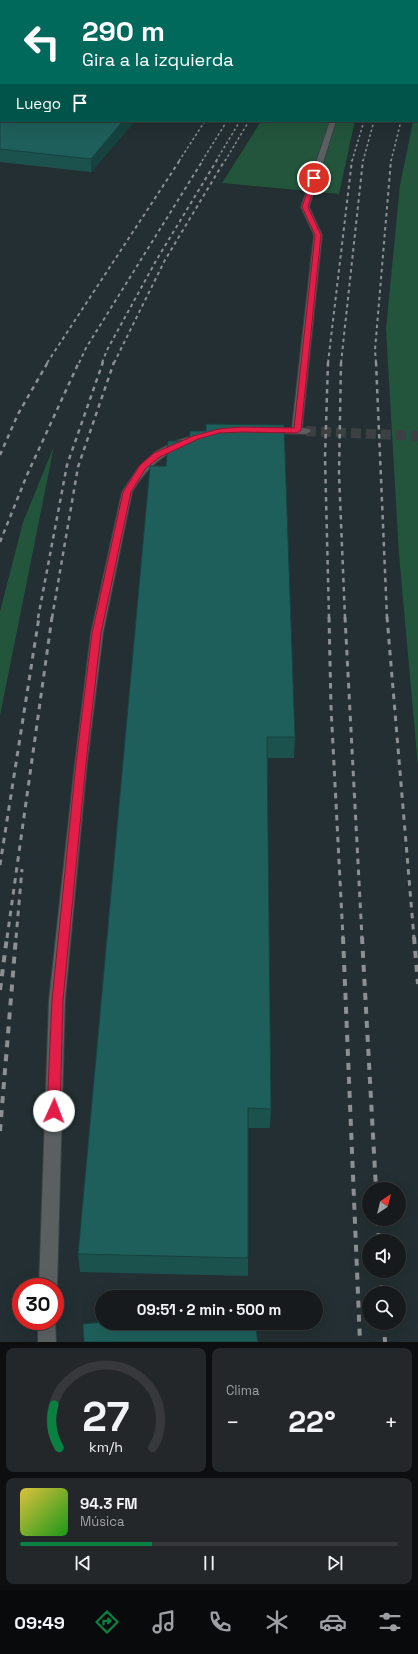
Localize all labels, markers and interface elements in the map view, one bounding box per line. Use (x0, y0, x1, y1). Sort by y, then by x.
text: 290 m (82, 13, 165, 49)
icon: left (16, 16, 68, 68)
text: Gira a la izquierda (82, 48, 234, 71)
icon: arrive (69, 92, 91, 114)
text: Luego (16, 94, 61, 113)
pin (297, 161, 331, 195)
icon: arrive (303, 167, 325, 189)
position arrow (33, 1090, 75, 1132)
north arrow (362, 1182, 406, 1226)
map controls (362, 1182, 406, 1330)
button: sound (362, 1234, 406, 1278)
speed limit sign: 30 (12, 1278, 64, 1330)
button: search (362, 1286, 406, 1330)
text: 09:51 · 2 min · 500 m (137, 1300, 281, 1319)
text: Clima (226, 1382, 259, 1399)
text: 27 (82, 1390, 130, 1443)
text: 22° (288, 1402, 336, 1441)
text: − (226, 1408, 240, 1436)
text: + (384, 1408, 398, 1436)
text: km/h (89, 1438, 123, 1456)
text: 94.3 FM (80, 1494, 137, 1513)
text: Música (80, 1513, 125, 1530)
icon: previous (72, 1552, 94, 1574)
icon: pause (198, 1552, 220, 1574)
icon: next (324, 1552, 346, 1574)
icon: directions (93, 1608, 121, 1636)
icon: music (150, 1608, 178, 1636)
icon: phone (206, 1608, 234, 1636)
icon: climate (263, 1608, 291, 1636)
icon: car (319, 1608, 347, 1636)
icon: filters (376, 1608, 404, 1636)
text: 09:49 (14, 1611, 65, 1634)

